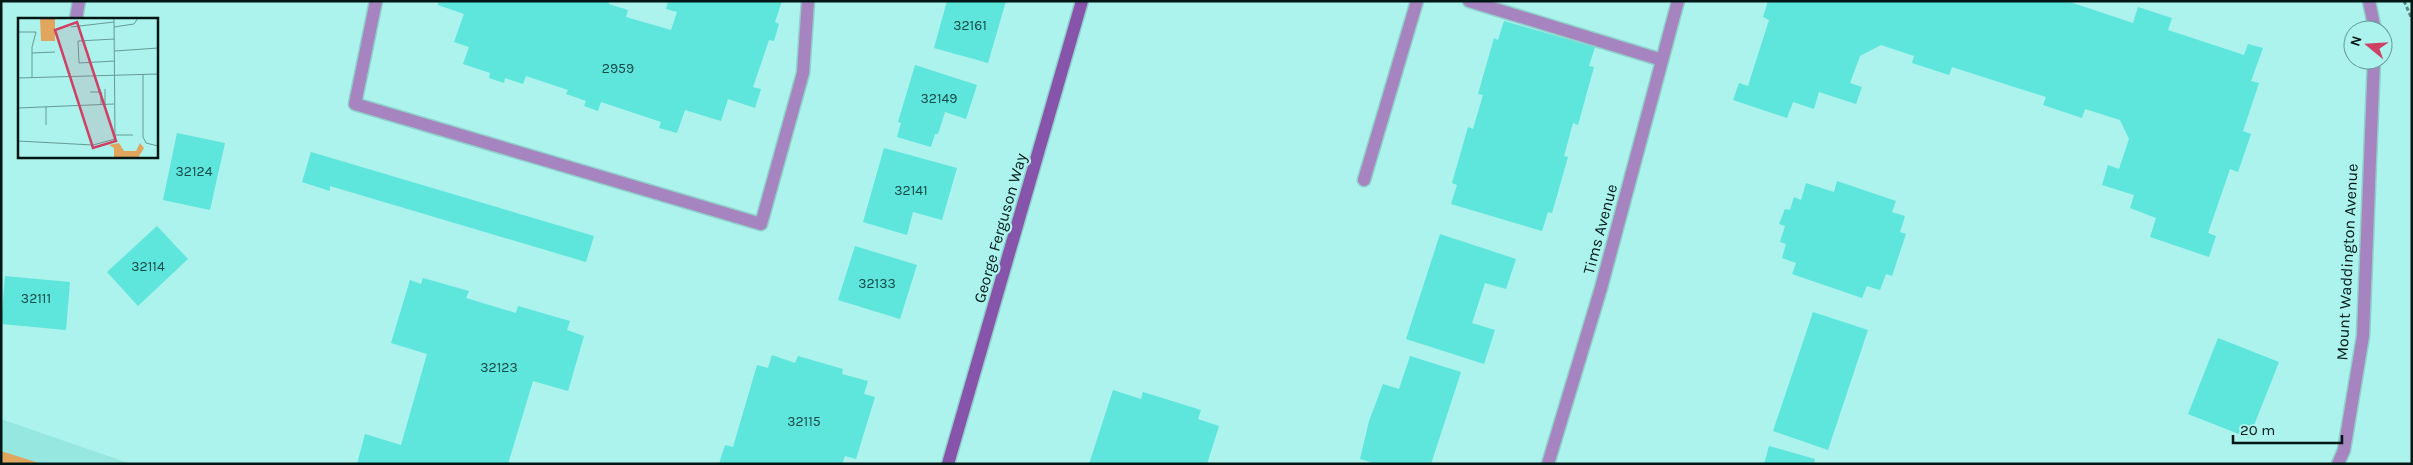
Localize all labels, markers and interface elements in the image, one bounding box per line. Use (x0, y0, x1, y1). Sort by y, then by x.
house number: 32161 (953, 17, 987, 34)
inset map (18, 18, 158, 158)
north arrow (2343, 20, 2393, 70)
text: N (2346, 34, 2366, 49)
house number: 2959 (602, 60, 634, 77)
house number: 32149 (921, 90, 957, 107)
street label: George Ferguson Way (970, 150, 1031, 305)
house number: 32124 (176, 163, 213, 180)
street label: Mount Waddington Avenue (2332, 163, 2362, 361)
house number: 32141 (894, 182, 928, 199)
street label: Tims Avenue (1579, 182, 1621, 276)
house number: 32114 (131, 258, 165, 275)
house number: 32133 (858, 275, 896, 292)
house number: 32111 (21, 290, 51, 307)
house number: 32123 (480, 359, 518, 376)
scale bar (2233, 412, 2342, 444)
house number: 32115 (787, 413, 821, 430)
text: 20 m (2240, 421, 2275, 439)

